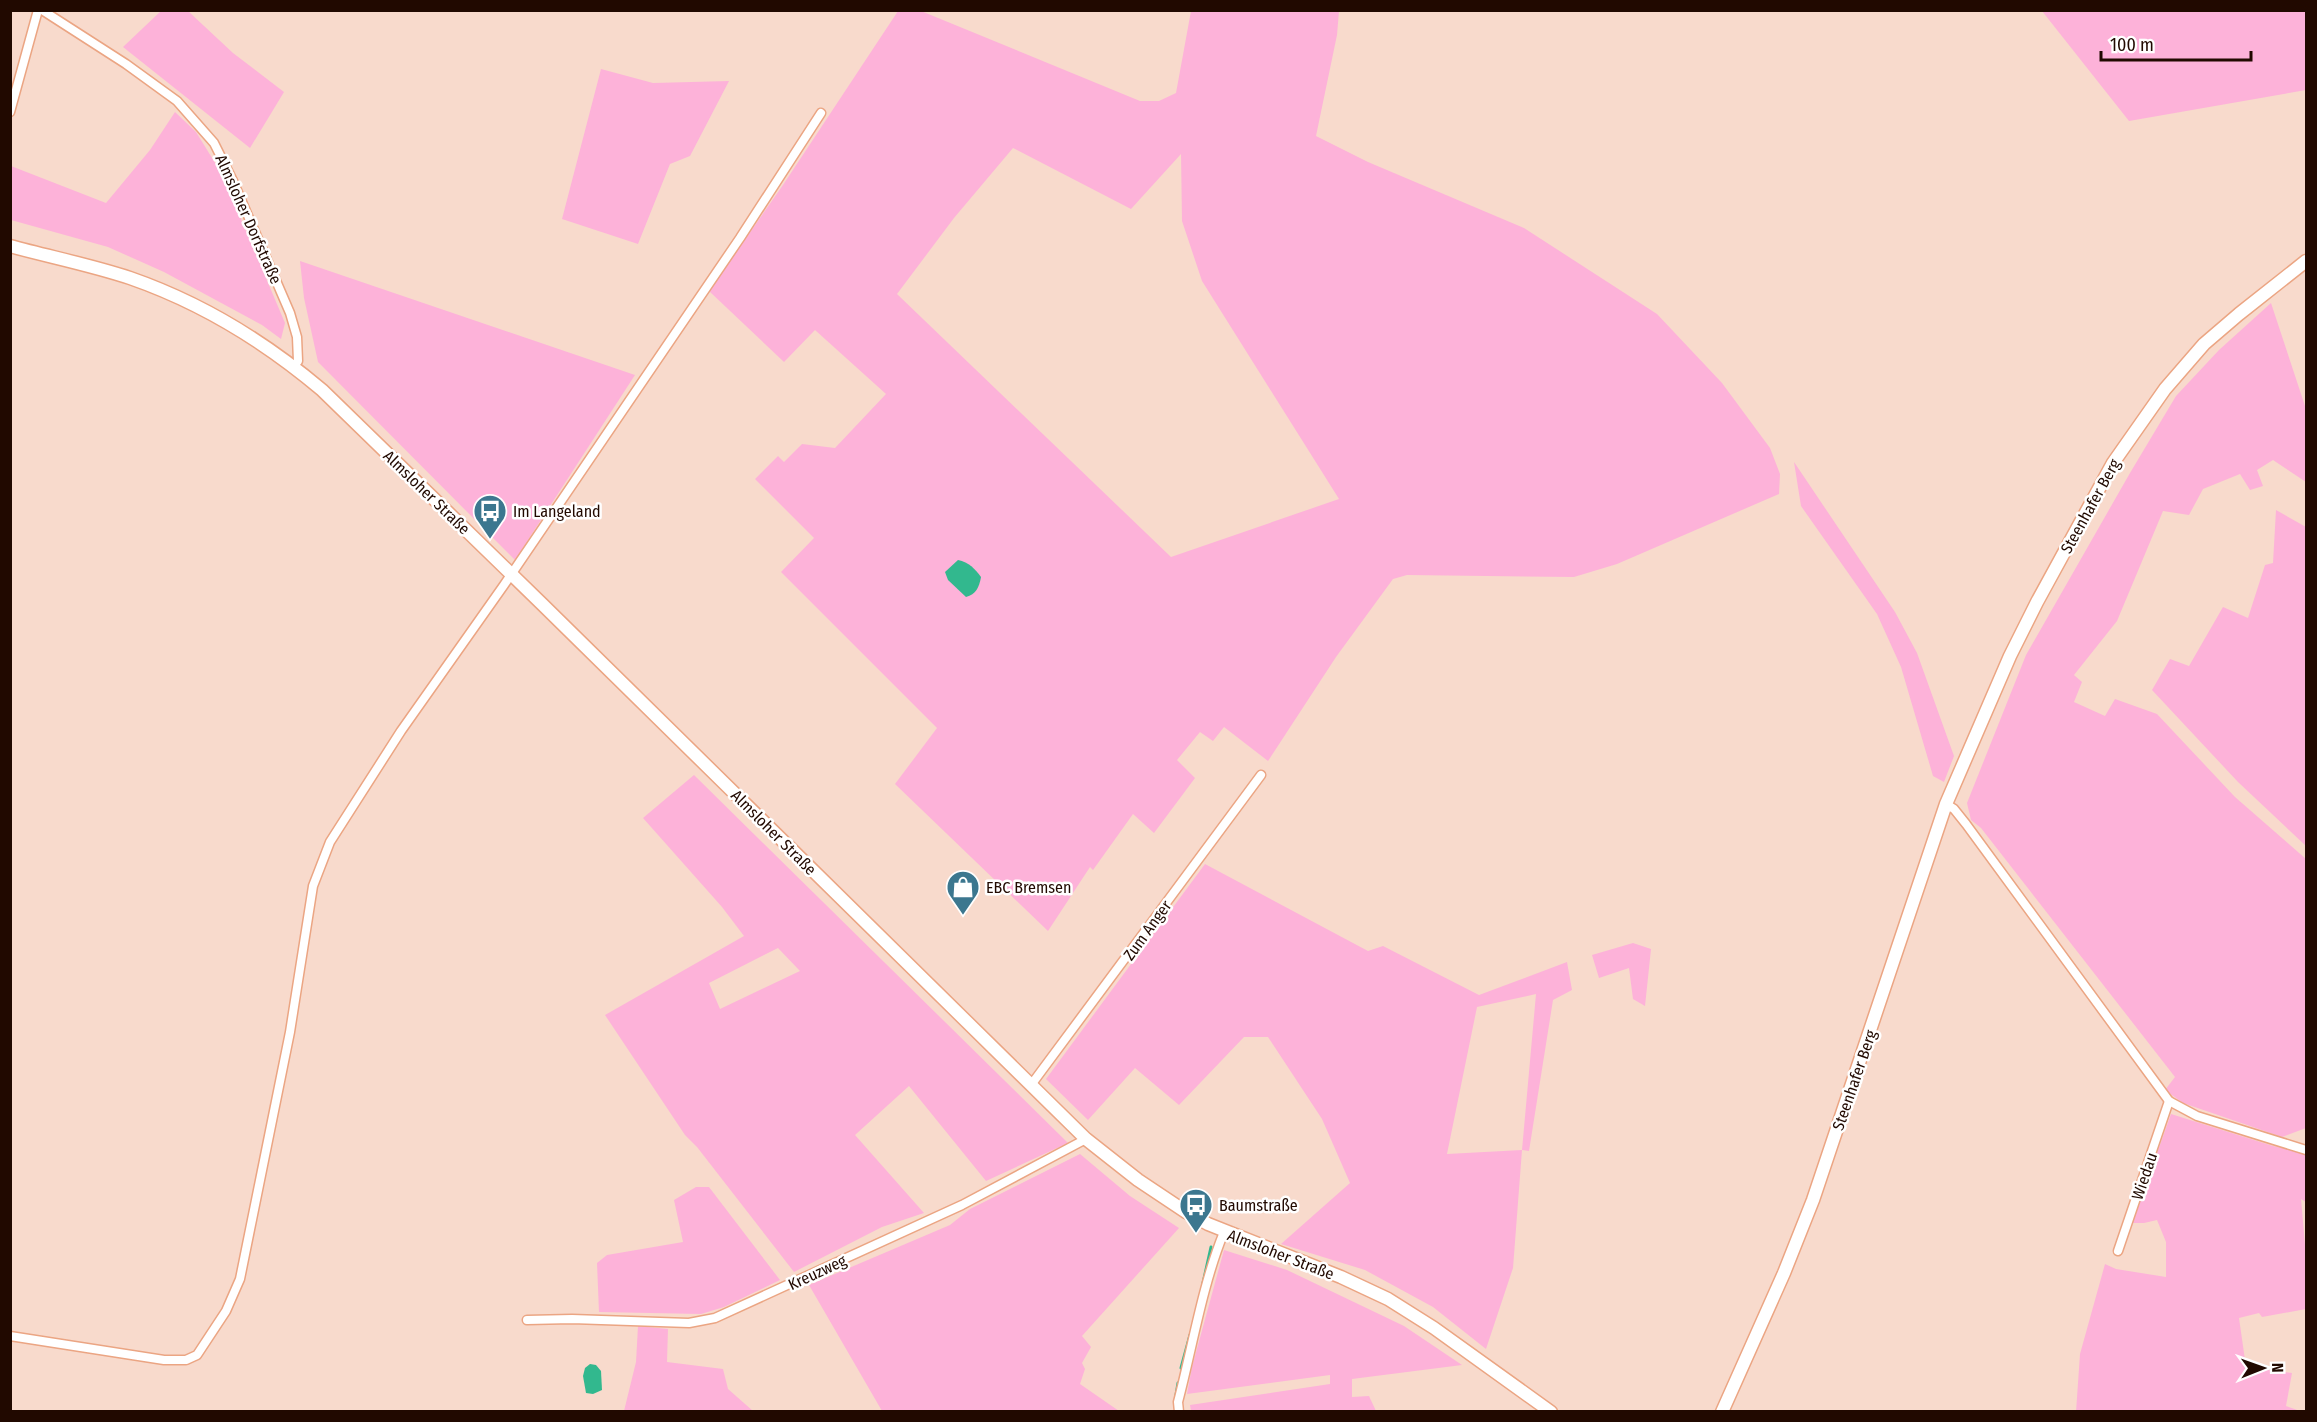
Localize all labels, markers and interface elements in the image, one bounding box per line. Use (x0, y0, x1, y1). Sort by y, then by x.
scale bar (2101, 24, 2251, 62)
text: 100 m (2110, 34, 2154, 56)
street label: Almsloher Dorfstraße (211, 152, 286, 287)
street label: Almsloher Straße (380, 446, 474, 538)
street label: Steenhafer Berg (2057, 455, 2124, 557)
bus stop icon: Im Langeland (472, 493, 508, 540)
place label: Im Langeland (513, 502, 601, 521)
street label: Almsloher Straße (727, 786, 820, 879)
shop icon: EBC Bremsen (945, 869, 981, 916)
place label: EBC Bremsen (986, 878, 1071, 897)
street label: Zum Anger (1119, 896, 1176, 964)
street label: Steenhafer Berg (1828, 1027, 1881, 1133)
street label: Wiedau (2128, 1150, 2161, 1202)
bus stop icon: Baumstraße (1178, 1187, 1214, 1234)
place label: Baumstraße (1219, 1196, 1298, 1215)
street label: Almsloher Straße (1225, 1225, 1337, 1284)
street label: Kreuzweg (785, 1251, 850, 1294)
north arrow (2233, 1338, 2293, 1398)
text: N (2268, 1363, 2287, 1373)

